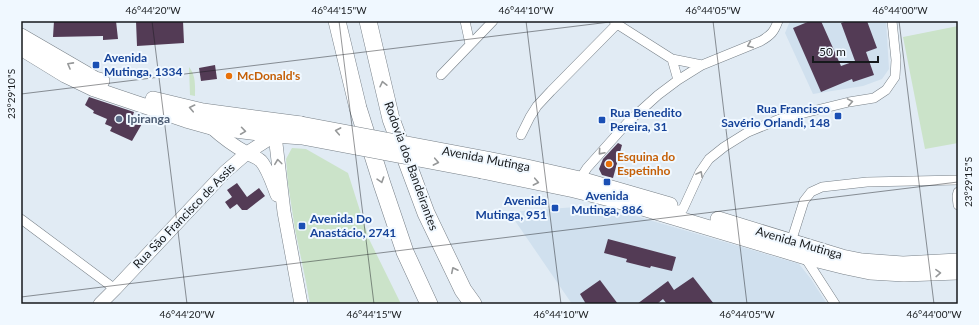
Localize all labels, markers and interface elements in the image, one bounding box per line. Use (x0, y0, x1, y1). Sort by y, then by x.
text: 46°44'20"W (125, 4, 181, 16)
text: 46°44'15"W (311, 4, 367, 16)
text: 46°44'10"W (498, 4, 554, 16)
text: 46°44'05"W (685, 4, 741, 16)
text: 46°44'00"W (872, 4, 928, 16)
scale bar (813, 38, 878, 64)
one-way arrow (747, 41, 754, 49)
text: 50 m (819, 44, 846, 59)
place label: Avenida Mutinga, 1334 (103, 50, 183, 79)
marker: Avenida Mutinga, 1334 (91, 60, 101, 70)
one-way arrow (67, 62, 74, 69)
place label: McDonald's (237, 68, 300, 83)
text: 23°29'10"S (5, 69, 17, 119)
marker: McDonald's (224, 71, 234, 81)
one-way arrow (379, 81, 387, 87)
one-way arrow (847, 98, 854, 106)
street label: Rodovia dos Bandeirantes (381, 99, 442, 232)
place label: Rua Francisco Savério Orlandi, 148 (721, 101, 830, 130)
one-way arrow (188, 105, 195, 113)
place label: Rua Benedito Pereira, 31 (610, 105, 682, 134)
place label: Ipiranga (127, 111, 170, 126)
marker: Rua Francisco Savério Orlandi, 148 (833, 111, 843, 121)
marker: Ipiranga (114, 114, 124, 124)
marker: Rua Benedito Pereira, 31 (597, 115, 607, 125)
one-way arrow (240, 126, 246, 135)
one-way arrow (335, 127, 341, 136)
street label: Avenida Mutinga (441, 143, 531, 174)
one-way arrow (599, 147, 606, 155)
place label: Esquina do Espetinho (617, 149, 675, 178)
text: 23°29'15"S (962, 157, 974, 207)
one-way arrow (433, 158, 439, 166)
one-way arrow (273, 159, 282, 165)
marker: Esquina do Espetinho (604, 159, 614, 169)
street label: Rua São Francisco de Assis (130, 160, 238, 271)
one-way arrow (695, 171, 703, 178)
one-way arrow (376, 176, 385, 183)
one-way arrow (533, 177, 539, 185)
marker: Avenida Mutinga, 886 (602, 177, 612, 187)
place label: Avenida Mutinga, 886 (571, 188, 643, 217)
place label: Avenida Mutinga, 951 (475, 193, 547, 222)
marker: Avenida Mutinga, 951 (550, 203, 560, 213)
place label: Avenida Do Anastácio, 2741 (309, 211, 396, 240)
marker: Avenida Do Anastácio, 2741 (297, 221, 307, 231)
street label: Avenida Mutinga (754, 223, 844, 262)
one-way arrow (451, 267, 459, 274)
one-way arrow (935, 269, 941, 277)
text: 46°44'20"W (159, 308, 215, 320)
text: 46°44'15"W (346, 308, 402, 320)
text: 46°44'10"W (533, 308, 589, 320)
text: 46°44'05"W (719, 308, 775, 320)
text: 46°44'00"W (906, 308, 962, 320)

